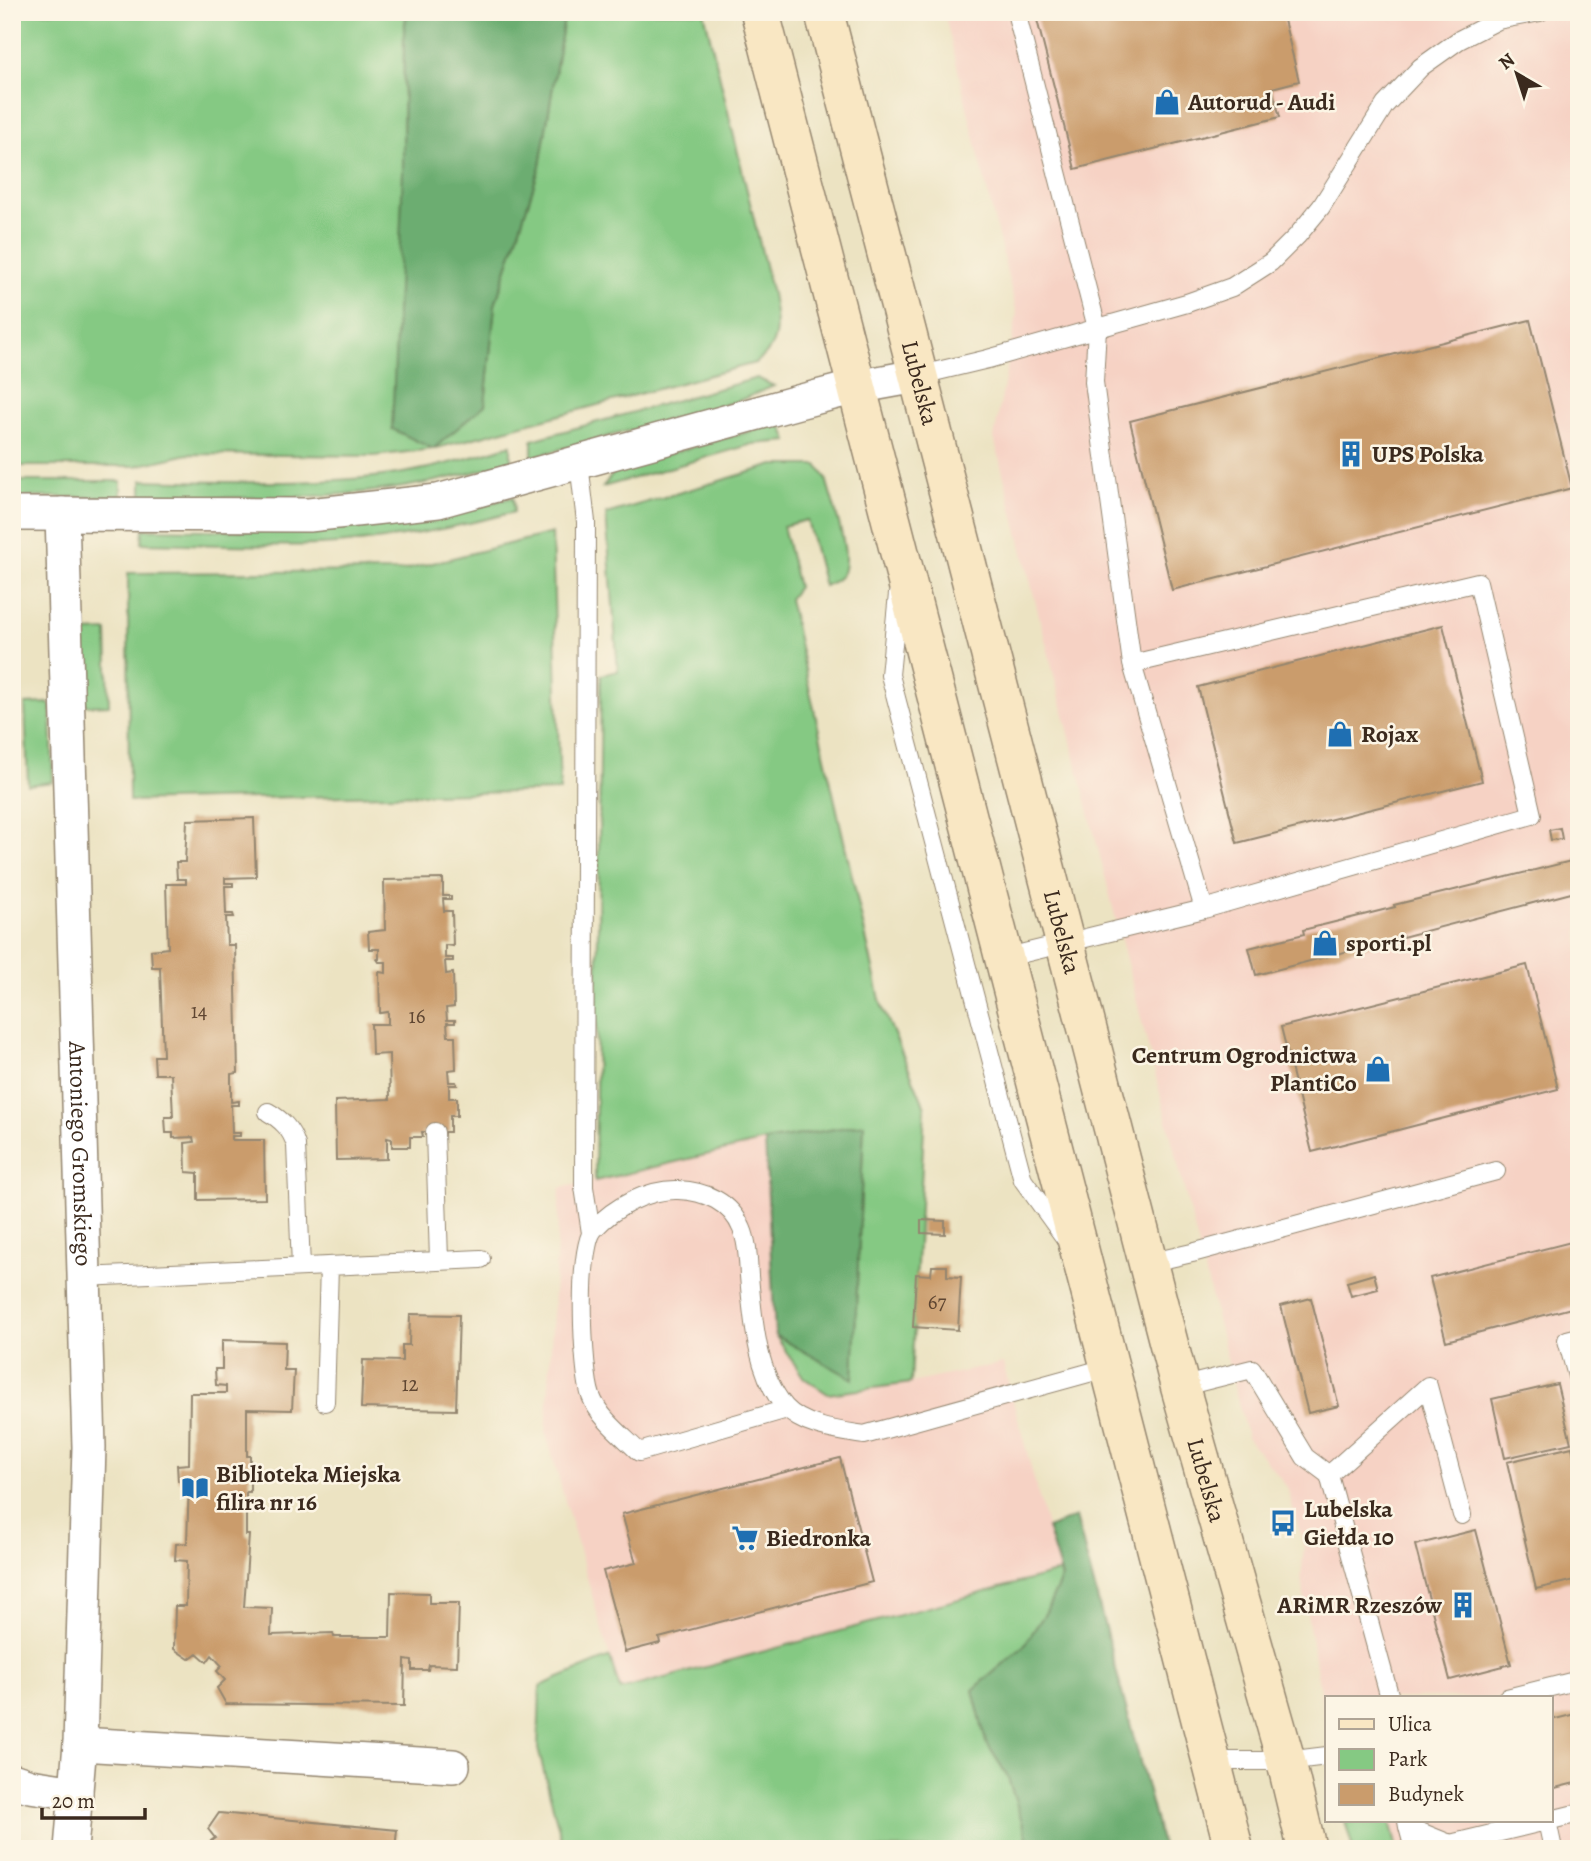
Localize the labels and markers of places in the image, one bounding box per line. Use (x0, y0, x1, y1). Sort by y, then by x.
place label: Autorud - Audi (1187, 86, 1335, 118)
shop icon: Autorud - Audi (1152, 87, 1182, 117)
place label: UPS Polska (1372, 438, 1484, 470)
building icon: UPS Polska (1336, 439, 1366, 469)
place label: Rojax (1361, 718, 1418, 750)
shop icon: Rojax (1325, 719, 1355, 749)
place label: sporti.pl (1346, 927, 1432, 959)
shop icon: sporti.pl (1310, 928, 1340, 958)
place label: Centrum Ogrodnictwa PlantiCo (1132, 1039, 1357, 1099)
shop icon: Centrum Ogrodnictwa PlantiCo (1363, 1054, 1393, 1084)
place label: Biblioteka Miejska filira nr 16 (216, 1458, 401, 1518)
library icon: Biblioteka Miejska filira nr 16 (180, 1473, 210, 1503)
place label: Lubelska Giełda 10 (1304, 1493, 1394, 1553)
bus stop icon: Lubelska Giełda 10 (1268, 1508, 1298, 1538)
place label: Biedronka (766, 1522, 871, 1554)
supermarket icon: Biedronka (730, 1523, 760, 1553)
place label: ARiMR Rzeszów (1276, 1589, 1442, 1621)
building icon: ARiMR Rzeszów (1448, 1590, 1478, 1620)

